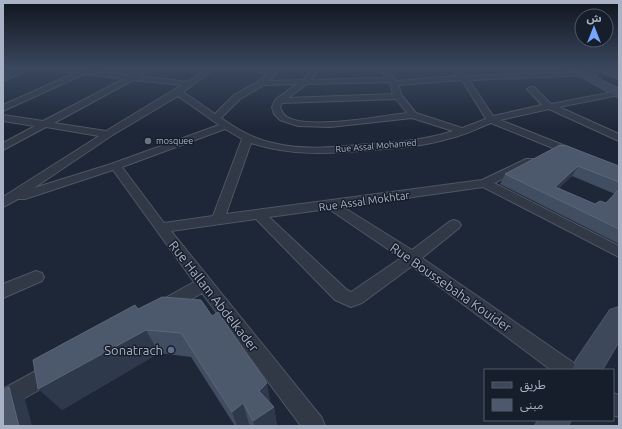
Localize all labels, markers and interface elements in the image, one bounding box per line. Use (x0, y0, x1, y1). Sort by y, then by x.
north arrow (574, 8, 614, 48)
text: ش (586, 12, 602, 25)
marker: mosquee (143, 136, 153, 146)
place label: mosquee (156, 136, 193, 146)
street label: Rue Assal Mohamed (335, 137, 417, 155)
street label: Rue Assal Mokhtar (318, 189, 411, 213)
street label: Rue Hallam Abdelkader (167, 238, 262, 354)
street label: Rue Boussebaha Kouider (388, 240, 514, 334)
place label: Sonatrach (104, 343, 163, 357)
marker: Sonatrach (166, 345, 176, 355)
legend (484, 369, 614, 421)
text: طريق (520, 378, 546, 393)
text: مبنى (520, 398, 543, 412)

